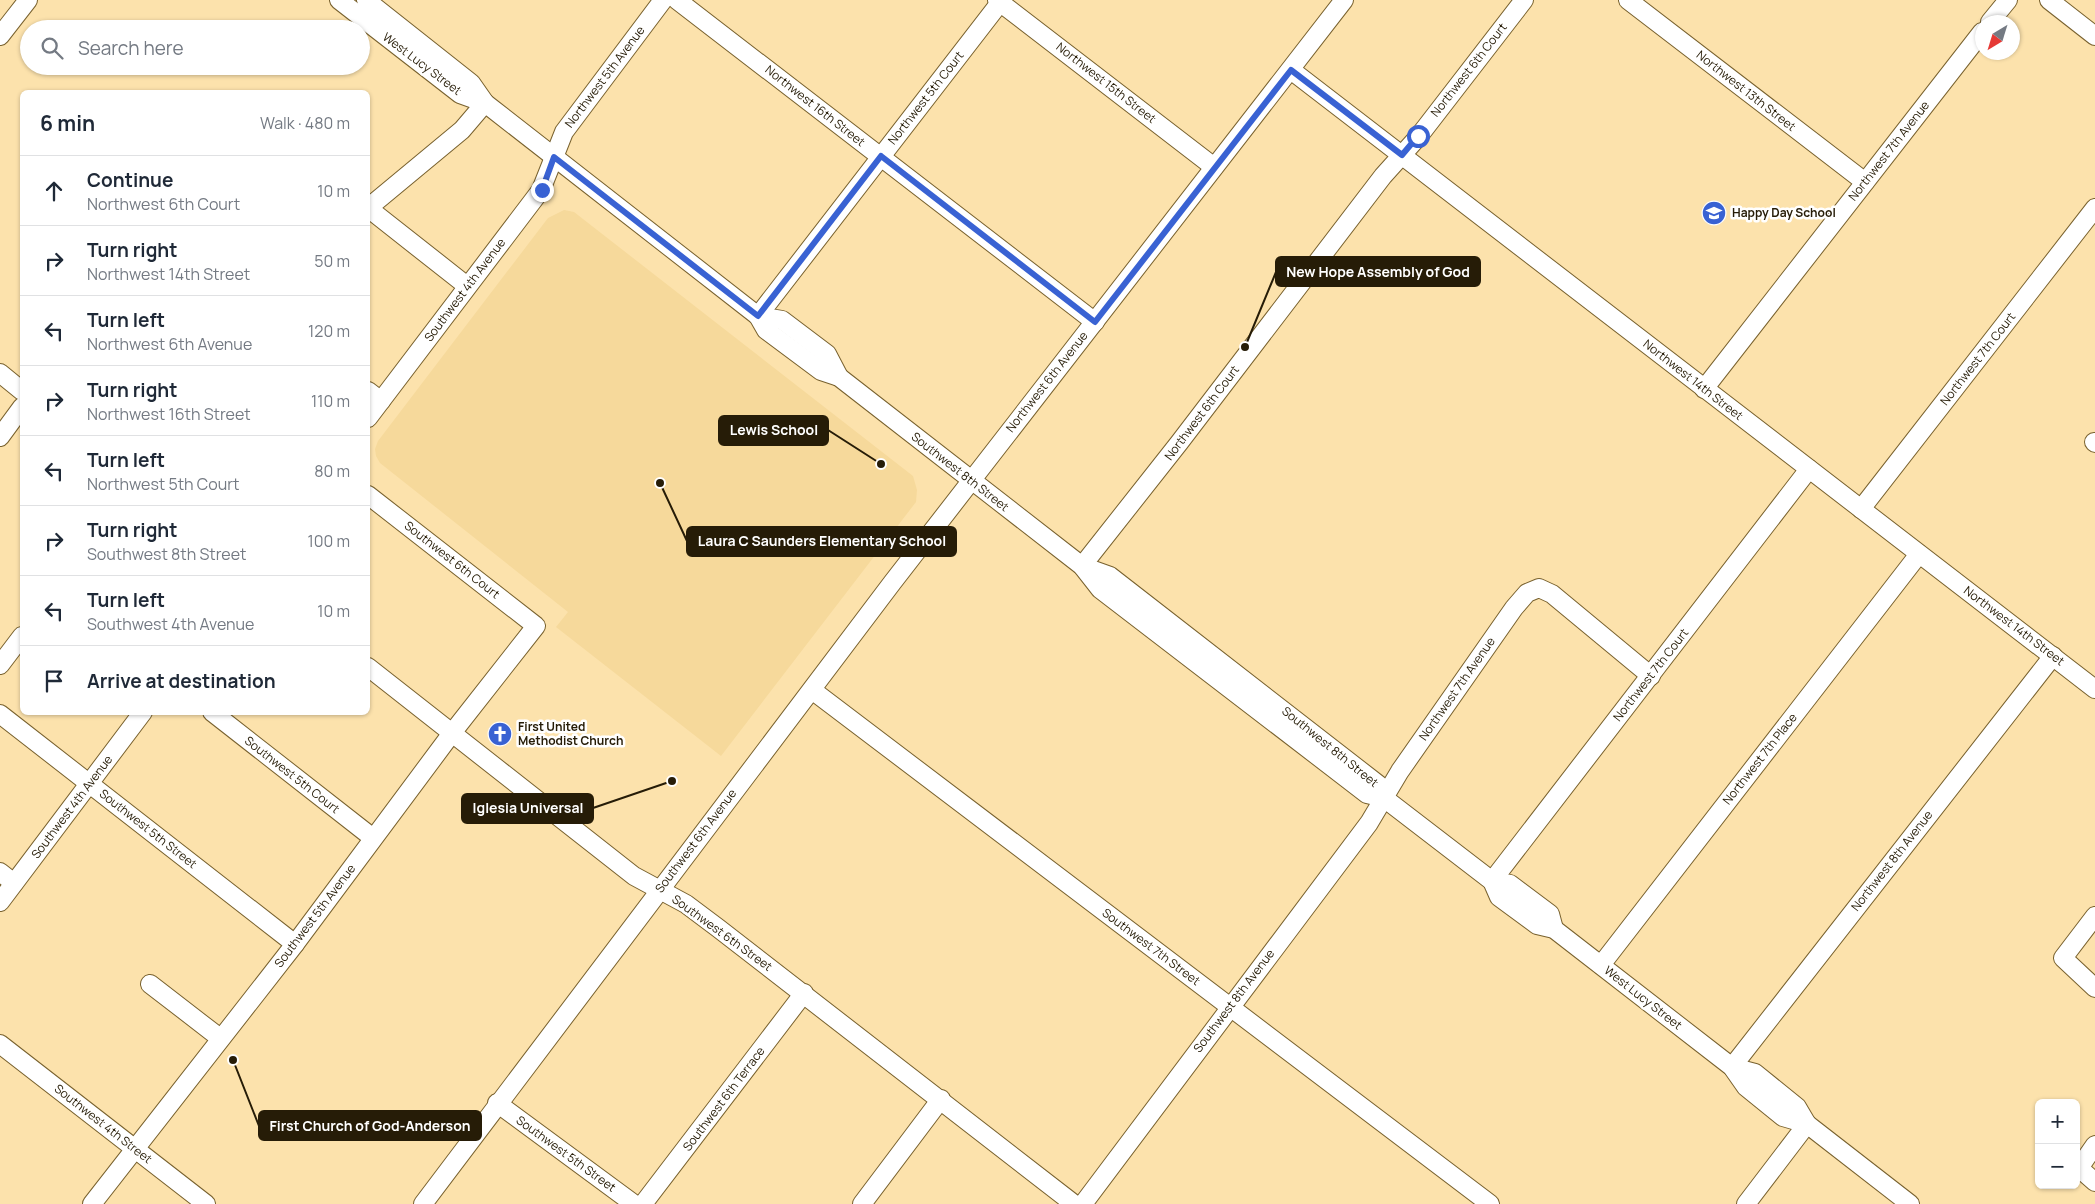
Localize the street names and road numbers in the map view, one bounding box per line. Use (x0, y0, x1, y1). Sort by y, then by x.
street label: Northwest 6th Court (1427, 19, 1511, 120)
street label: Northwest 5th Avenue (561, 22, 649, 131)
street label: West Lucy Street (379, 28, 465, 99)
street label: Northwest 15th Street (1053, 38, 1160, 127)
street label: Northwest 13th Street (1693, 46, 1800, 135)
street label: Northwest 5th Court (884, 47, 968, 148)
street label: Northwest 16th Street (762, 61, 869, 150)
street label: Northwest 7th Avenue (1844, 97, 1933, 204)
street label: Southwest 4th Avenue (420, 234, 509, 345)
street label: Northwest 7th Court (1936, 309, 2019, 409)
street label: Northwest 6th Avenue (1002, 328, 1091, 436)
street label: Northwest 14th Street (1640, 335, 1747, 424)
street label: Northwest 6th Court (1160, 362, 1243, 464)
street label: Southwest 8th Street (908, 428, 1013, 515)
street label: Southwest 6th Court (401, 517, 504, 602)
street label: Northwest 14th Street (1960, 582, 2068, 669)
street label: Northwest 7th Court (1609, 625, 1692, 725)
street label: Northwest 7th Avenue (1414, 634, 1499, 744)
street label: Southwest 8th Street (1278, 702, 1382, 791)
street label: Northwest 7th Place (1719, 709, 1801, 808)
street label: Southwest 5th Court (241, 732, 343, 817)
street label: Southwest 4th Avenue (27, 751, 116, 862)
street label: Southwest 5th Street (96, 785, 201, 872)
street label: Southwest 6th Avenue (651, 785, 740, 896)
street label: Northwest 8th Avenue (1847, 807, 1936, 915)
street label: Southwest 5th Avenue (270, 861, 359, 971)
street label: Southwest 6th Street (669, 890, 776, 975)
street label: Southwest 7th Street (1099, 904, 1204, 989)
street label: Southwest 8th Avenue (1189, 945, 1278, 1056)
street label: West Lucy Street (1601, 962, 1686, 1034)
street label: Southwest 6th Terrace (679, 1043, 768, 1154)
street label: Southwest 4th Street (51, 1080, 156, 1167)
street label: Southwest 5th Street (513, 1112, 620, 1196)

